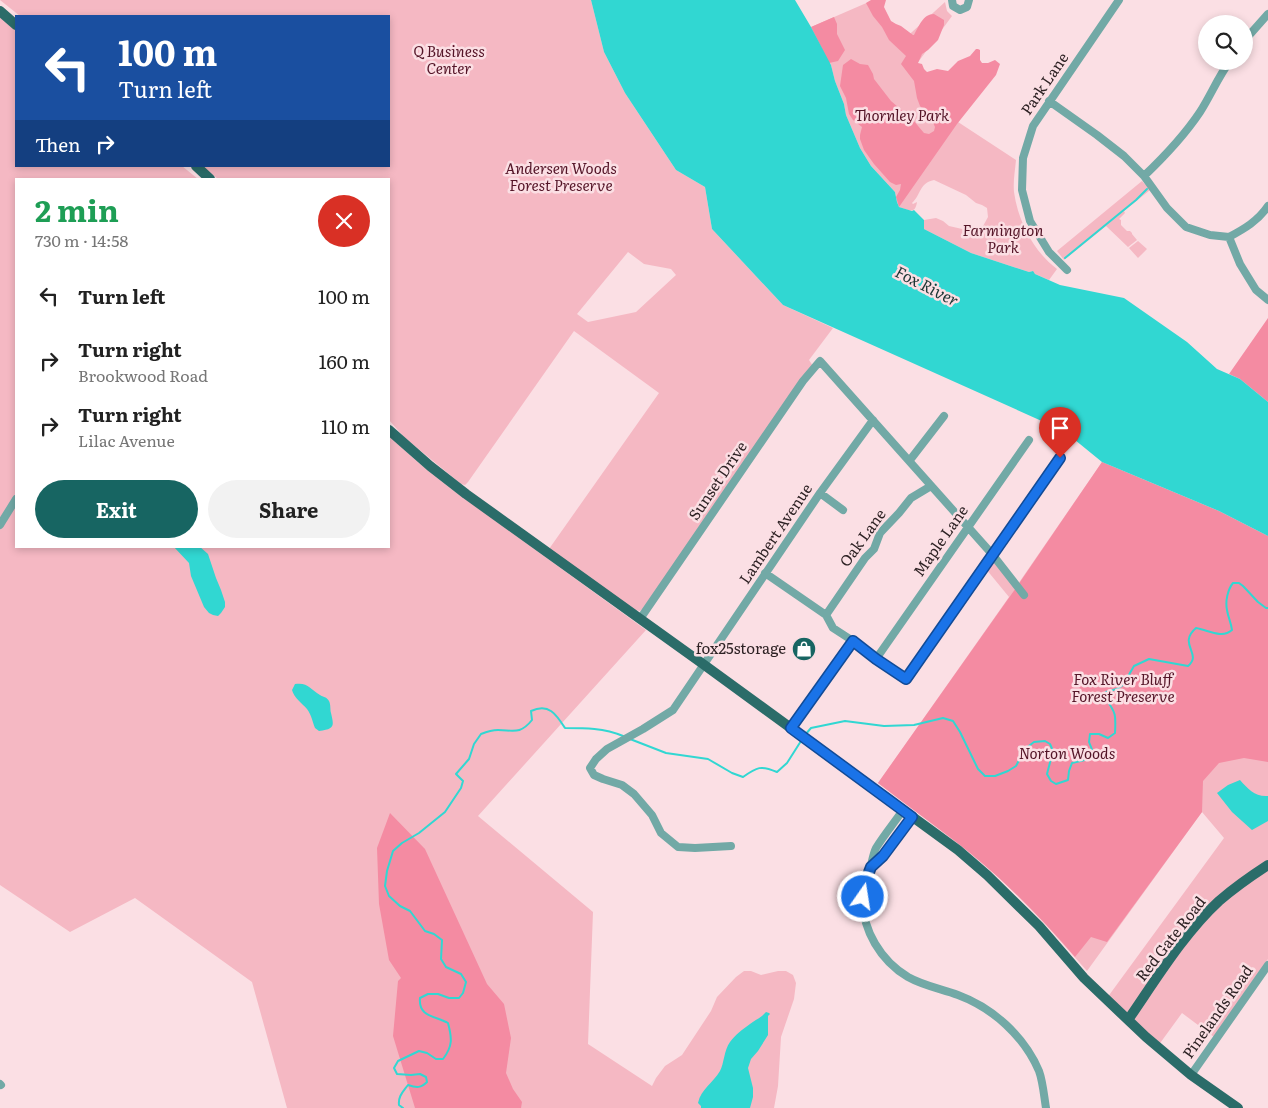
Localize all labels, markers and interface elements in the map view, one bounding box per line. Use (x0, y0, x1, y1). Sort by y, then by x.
map controls (1198, 15, 1253, 70)
button: search (1198, 15, 1253, 70)
text: 100 m (118, 25, 218, 77)
icon: left (35, 35, 100, 100)
park label: Q Business Center (413, 39, 485, 79)
street label: Park Lane (1014, 47, 1073, 119)
text: Turn left (118, 72, 212, 105)
park label: Thornley Park (855, 103, 950, 126)
text: Then (35, 130, 81, 158)
icon: right (91, 130, 119, 158)
park label: Andersen Woods Forest Preserve (505, 156, 617, 196)
text: 2 min (35, 187, 119, 231)
button: close (318, 195, 370, 247)
park label: Farmington Park (963, 218, 1043, 258)
text: 730 m · 14:58 (35, 228, 128, 252)
water label: Fox River (892, 259, 963, 311)
icon: left (35, 282, 63, 310)
text: Turn left (78, 282, 165, 310)
text: 100 m (318, 282, 370, 310)
text: Turn right (78, 335, 182, 363)
icon: right (35, 347, 63, 375)
text: 160 m (319, 347, 370, 375)
text: Brookwood Road (78, 363, 208, 387)
text: Turn right (78, 400, 182, 428)
pin (1039, 407, 1081, 458)
icon: right (35, 412, 63, 440)
text: 110 m (321, 412, 370, 440)
icon: arrive (1046, 414, 1074, 442)
text: Lilac Avenue (78, 428, 175, 452)
street label: Sunset Drive (682, 436, 752, 524)
street label: Lambert Avenue (732, 478, 817, 588)
button: Exit (35, 480, 198, 538)
button: Share (208, 480, 370, 538)
street label: Maple Lane (907, 500, 973, 581)
street label: Oak Lane (833, 503, 891, 571)
place label: fox25storage (696, 636, 786, 659)
shop icon: fox25storage (791, 636, 817, 662)
park label: Fox River Bluff Forest Preserve (1071, 667, 1175, 707)
park label: Norton Woods (1019, 741, 1115, 764)
position arrow (836, 870, 888, 922)
street label: Red Gate Road (1129, 891, 1210, 986)
street label: Pinelands Road (1176, 960, 1258, 1063)

